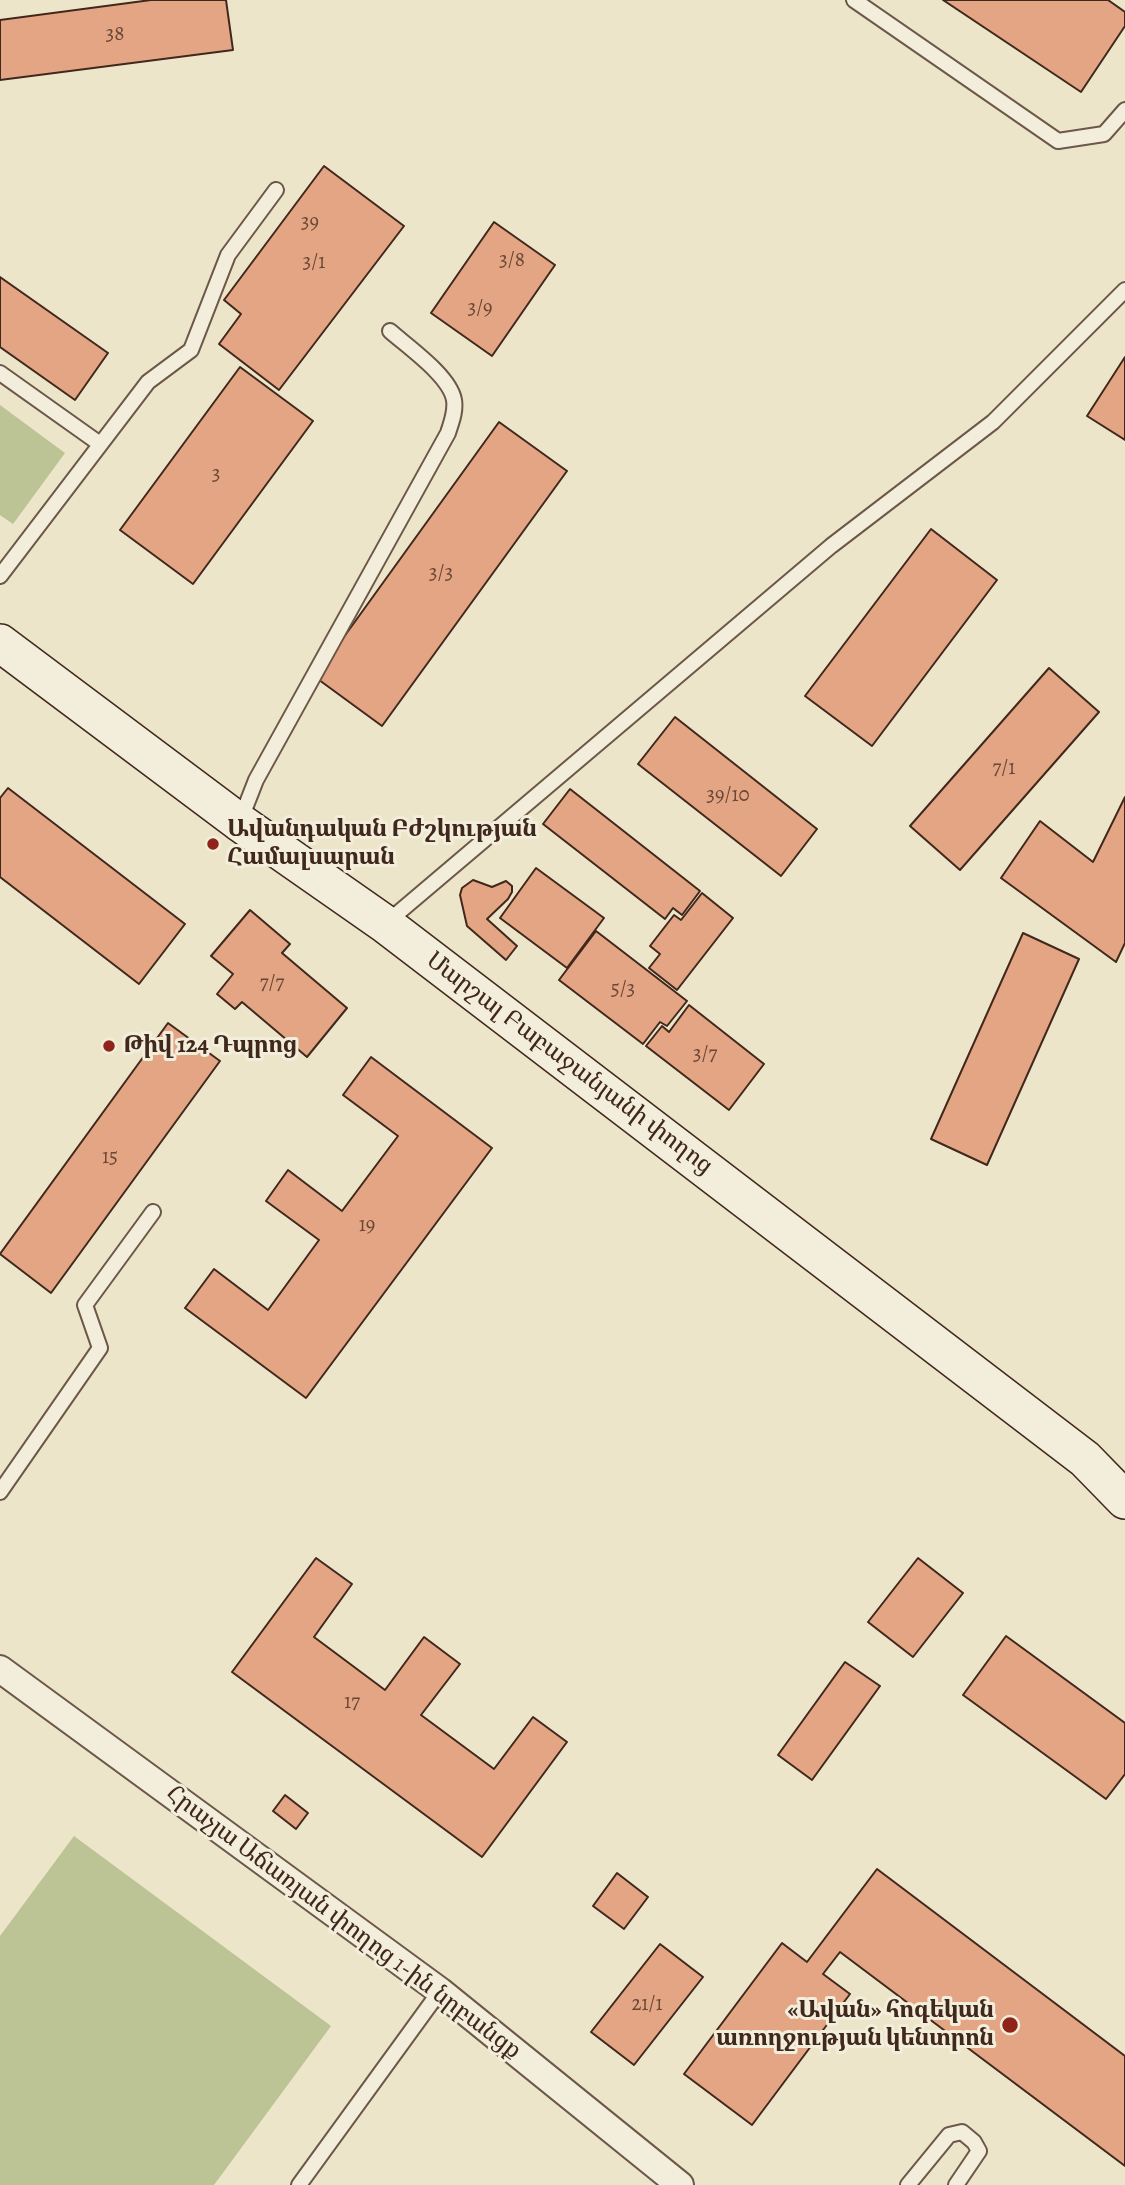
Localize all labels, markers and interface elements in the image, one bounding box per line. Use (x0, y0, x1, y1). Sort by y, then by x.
house number: 38 (106, 22, 124, 48)
house number: 39 (301, 210, 319, 236)
house number: 3/8 (499, 248, 525, 274)
house number: 3/1 (303, 250, 325, 276)
house number: 3/9 (467, 296, 493, 322)
house number: 3 (212, 462, 220, 488)
house number: 3/3 (429, 561, 453, 587)
house number: 7/1 (993, 756, 1015, 782)
house number: 39/10 (706, 783, 750, 809)
place label: Ավանդական Բժշկության Համալսարան (227, 816, 537, 872)
marker: Ավանդական Բժշկության Համալսարան (205, 836, 221, 852)
street label: Մարշալ Բաբաջանյանի փողոց (420, 947, 718, 1181)
house number: 7/7 (260, 971, 284, 997)
house number: 5/3 (611, 977, 635, 1003)
place label: Թիվ 124 Դպրոց (123, 1032, 298, 1060)
marker: Թիվ 124 Դպրոց (101, 1038, 117, 1054)
house number: 3/7 (693, 1042, 717, 1068)
house number: 15 (102, 1145, 118, 1171)
house number: 19 (359, 1213, 375, 1239)
house number: 17 (344, 1690, 360, 1716)
street label: Հրաչյա Աճառյան փողոց 1-ին նրբանցք (160, 1780, 526, 2066)
house number: 21/1 (631, 1992, 663, 2018)
place label: «Ավան» հոգեկան առողջության կենտրոն (716, 1997, 994, 2053)
marker: «Ավան» հոգեկան առողջության կենտրոն (1000, 2015, 1020, 2035)

